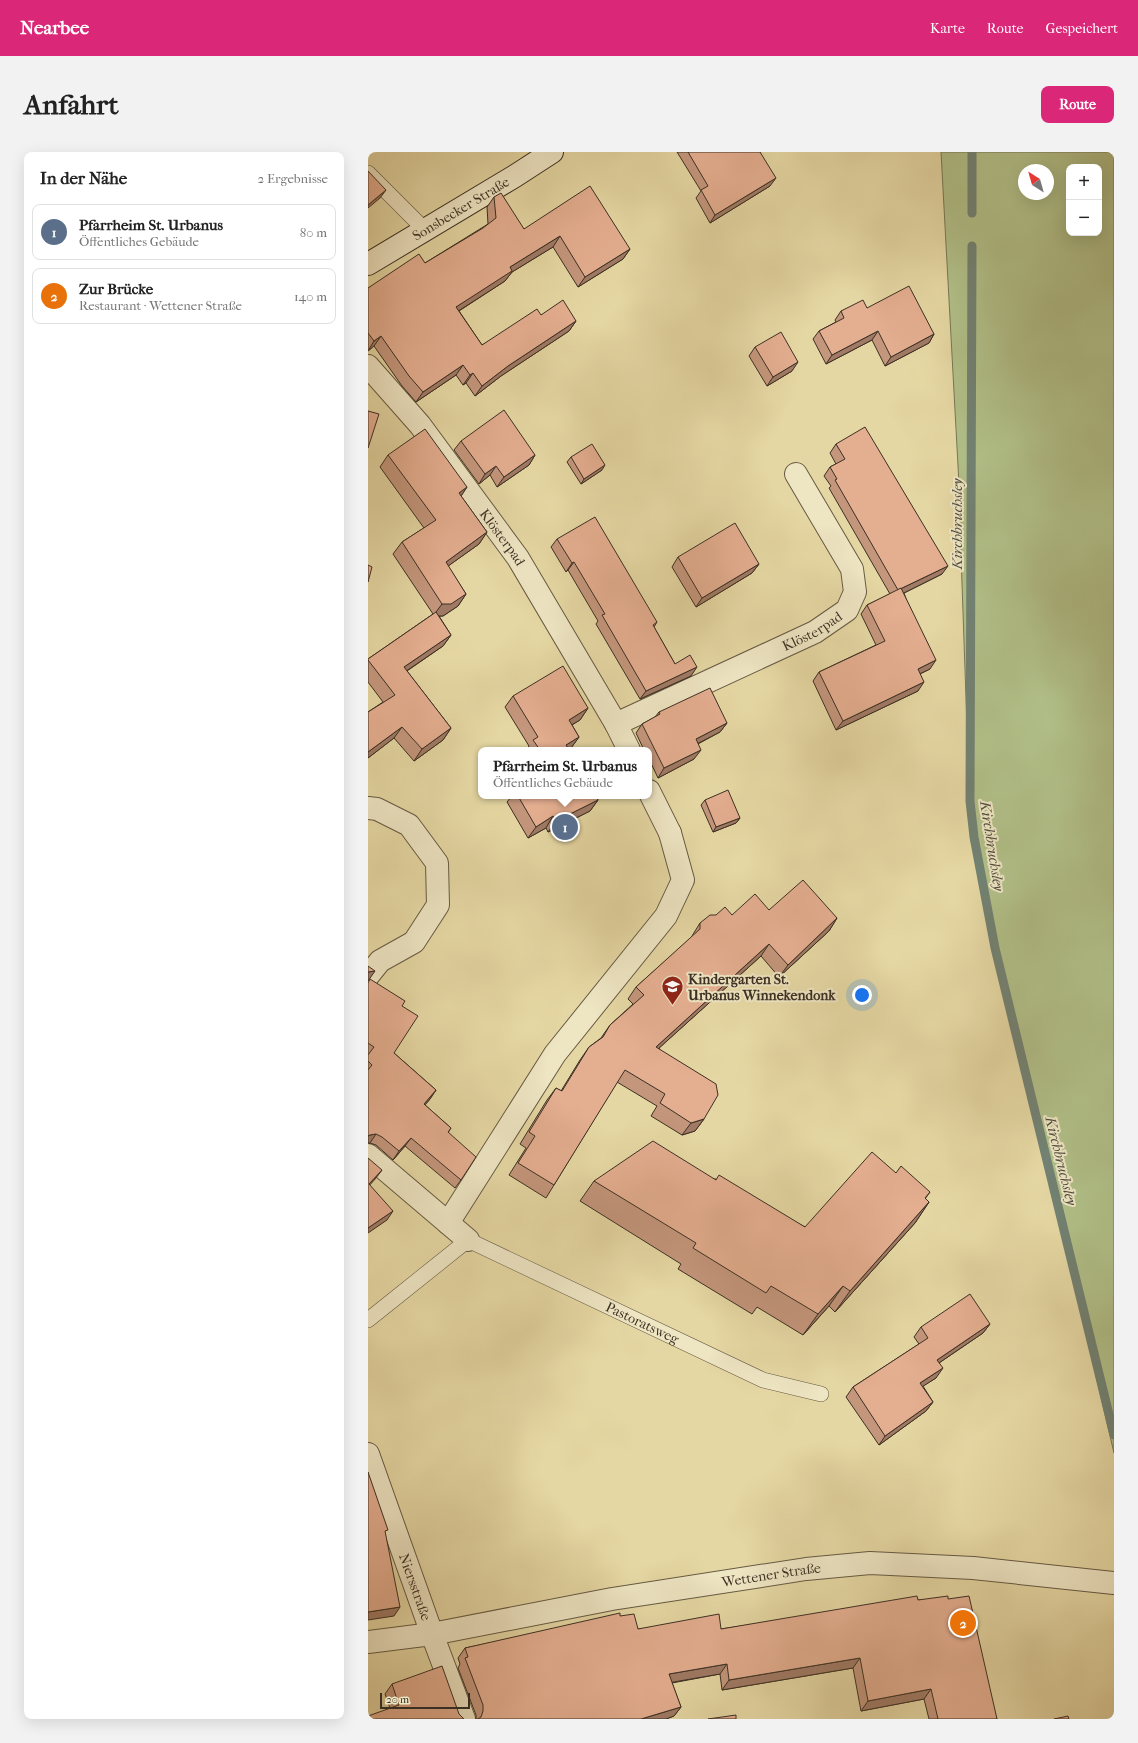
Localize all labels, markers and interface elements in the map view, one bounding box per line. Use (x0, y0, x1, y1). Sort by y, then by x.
text: Nearbee (20, 17, 89, 39)
text: Karte (930, 20, 965, 37)
text: Route (987, 20, 1024, 37)
text: Gespeichert (1046, 20, 1118, 37)
button: Route (1041, 86, 1114, 123)
text: Anfahrt (24, 88, 118, 121)
north arrow (1018, 164, 1054, 200)
map controls (1066, 164, 1102, 236)
button: + (1066, 164, 1102, 200)
text: In der Nähe (40, 168, 127, 188)
text: 2 Ergebnisse (258, 171, 328, 186)
street label: Sonsbecker Straße (409, 173, 512, 244)
button: − (1066, 200, 1102, 236)
text: Pfarrheim St. Urbanus (79, 216, 223, 234)
text: 1 (52, 225, 56, 240)
text: 80 m (300, 225, 327, 240)
text: Öffentliches Gebäude (79, 234, 199, 249)
text: Zur Brücke (79, 280, 153, 298)
text: 2 (51, 289, 57, 304)
text: 140 m (294, 289, 327, 304)
text: Restaurant · Wettener Straße (79, 298, 242, 313)
water label: Kirchbruchsley (948, 478, 966, 570)
street label: Klösterpad (476, 505, 529, 569)
street label: Klösterpad (779, 607, 846, 655)
popup (478, 747, 652, 799)
text: Pfarrheim St. Urbanus (493, 757, 637, 775)
text: Öffentliches Gebäude (493, 775, 613, 790)
water label: Kirchbruchsley (976, 799, 1008, 893)
pin: 1 (552, 812, 578, 842)
place label: Kindergarten St. Urbanus Winnekendonk (687, 971, 836, 1004)
school or university icon: Kindergarten St. Urbanus Winnekendonk (660, 974, 686, 1007)
your location (852, 985, 872, 1005)
water label: Kirchbruchsley (1041, 1114, 1081, 1208)
street label: Pastoratsweg (603, 1298, 682, 1348)
street label: Niersstraße (396, 1551, 435, 1623)
street label: Wettener Straße (720, 1559, 822, 1591)
pin: 2 (950, 1608, 976, 1638)
scale bar (380, 1691, 470, 1710)
text: 20 m (386, 1693, 409, 1706)

